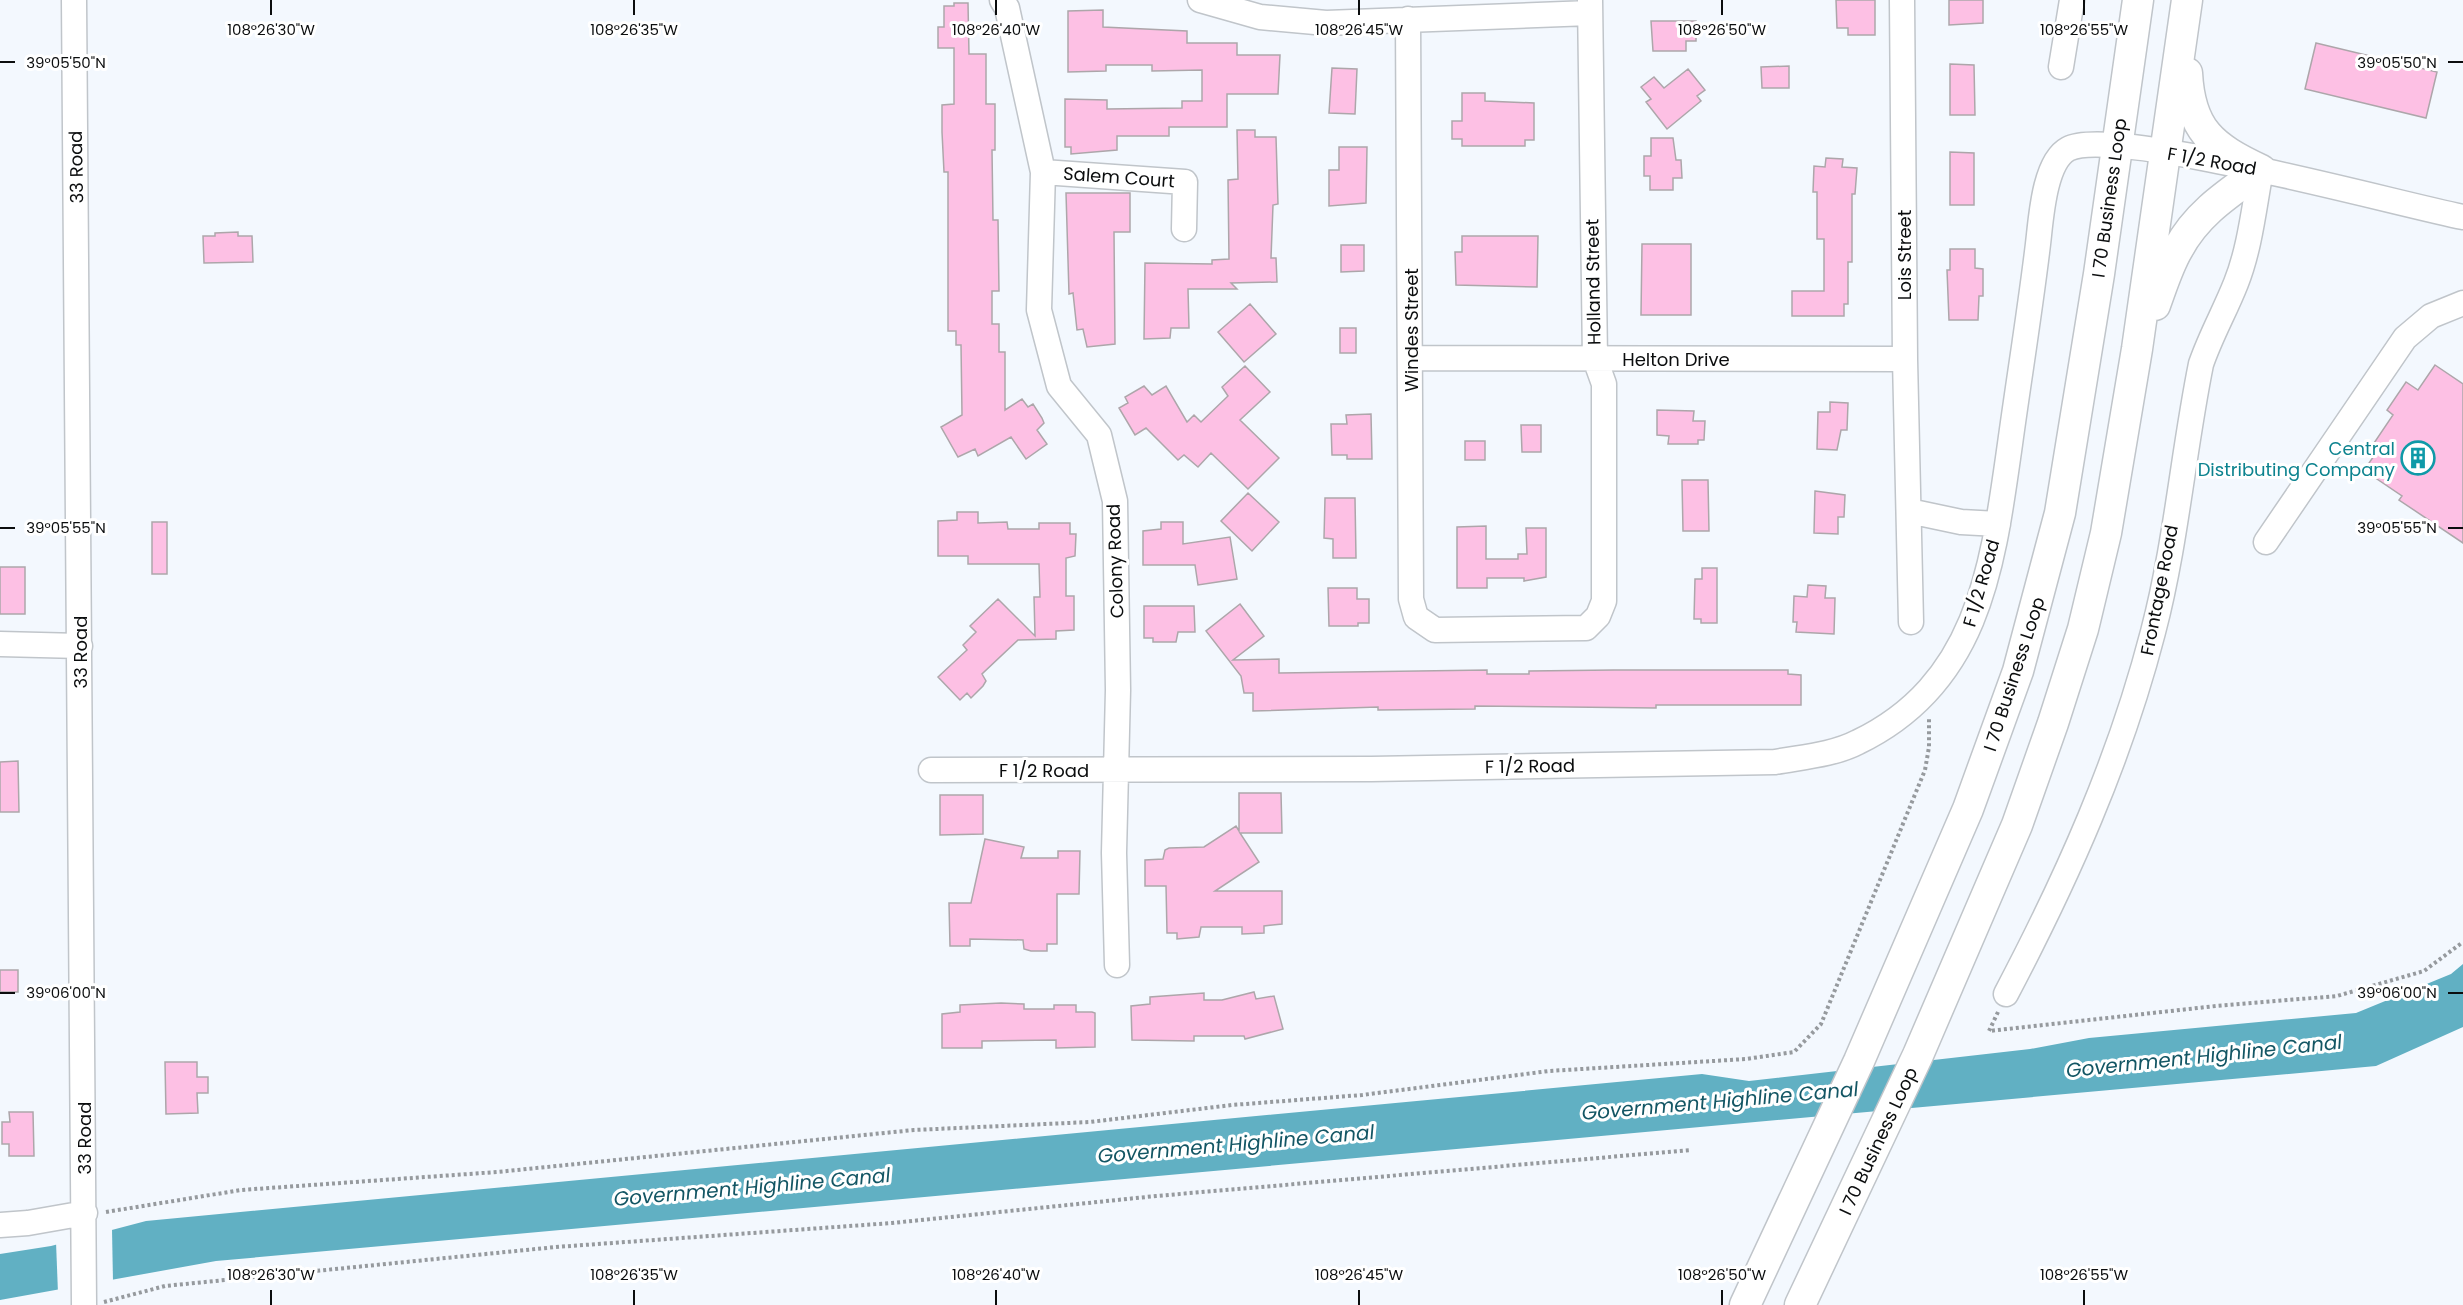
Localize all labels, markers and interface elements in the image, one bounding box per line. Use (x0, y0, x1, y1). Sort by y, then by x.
text: 108°26'30"W (227, 19, 315, 40)
text: 108°26'35"W (590, 19, 678, 40)
text: 108°26'40"W (952, 19, 1040, 40)
text: 108°26'45"W (1315, 19, 1403, 40)
text: 108°26'50"W (1678, 19, 1766, 40)
text: 108°26'55"W (2040, 19, 2128, 40)
text: 39°05'50"N (26, 52, 106, 73)
text: 39°05'50"N (2357, 52, 2437, 73)
street label: I 70 Business Loop (2085, 117, 2133, 279)
street label: 33 Road (63, 130, 89, 204)
street label: F 1/2 Road (2165, 141, 2259, 181)
street label: Salem Court (1062, 161, 1176, 193)
street label: Lois Street (1892, 210, 1917, 300)
street label: Holland Street (1579, 219, 1607, 345)
street label: Windes Street (1399, 268, 1424, 392)
street label: Helton Drive (1622, 347, 1730, 372)
place label: Central Distributing Company (2198, 436, 2395, 482)
building icon: Central Distributing Company (2400, 440, 2436, 476)
street label: Colony Road (1101, 503, 1129, 619)
text: 39°05'55"N (26, 517, 106, 538)
text: 39°05'55"N (2357, 517, 2437, 538)
street label: Frontage Road (2134, 523, 2184, 657)
street label: F 1/2 Road (1957, 536, 2005, 630)
street label: I 70 Business Loop (1977, 594, 2051, 754)
street label: 33 Road (68, 616, 93, 688)
street label: F 1/2 Road (1485, 753, 1575, 779)
street label: F 1/2 Road (999, 758, 1089, 783)
text: 39°06'00"N (26, 982, 106, 1003)
text: 39°06'00"N (2357, 982, 2437, 1003)
water label: Government Highline Canal (2065, 1028, 2344, 1084)
street label: I 70 Business Loop (1833, 1063, 1923, 1219)
water label: Government Highline Canal (1581, 1075, 1860, 1127)
street label: 33 Road (72, 1102, 97, 1174)
water label: Government Highline Canal (1097, 1118, 1376, 1170)
water label: Government Highline Canal (613, 1161, 892, 1213)
text: 108°26'30"W (227, 1264, 315, 1285)
text: 108°26'35"W (590, 1264, 678, 1285)
text: 108°26'40"W (952, 1264, 1040, 1285)
text: 108°26'45"W (1315, 1264, 1403, 1285)
text: 108°26'50"W (1678, 1264, 1766, 1285)
text: 108°26'55"W (2040, 1264, 2128, 1285)

